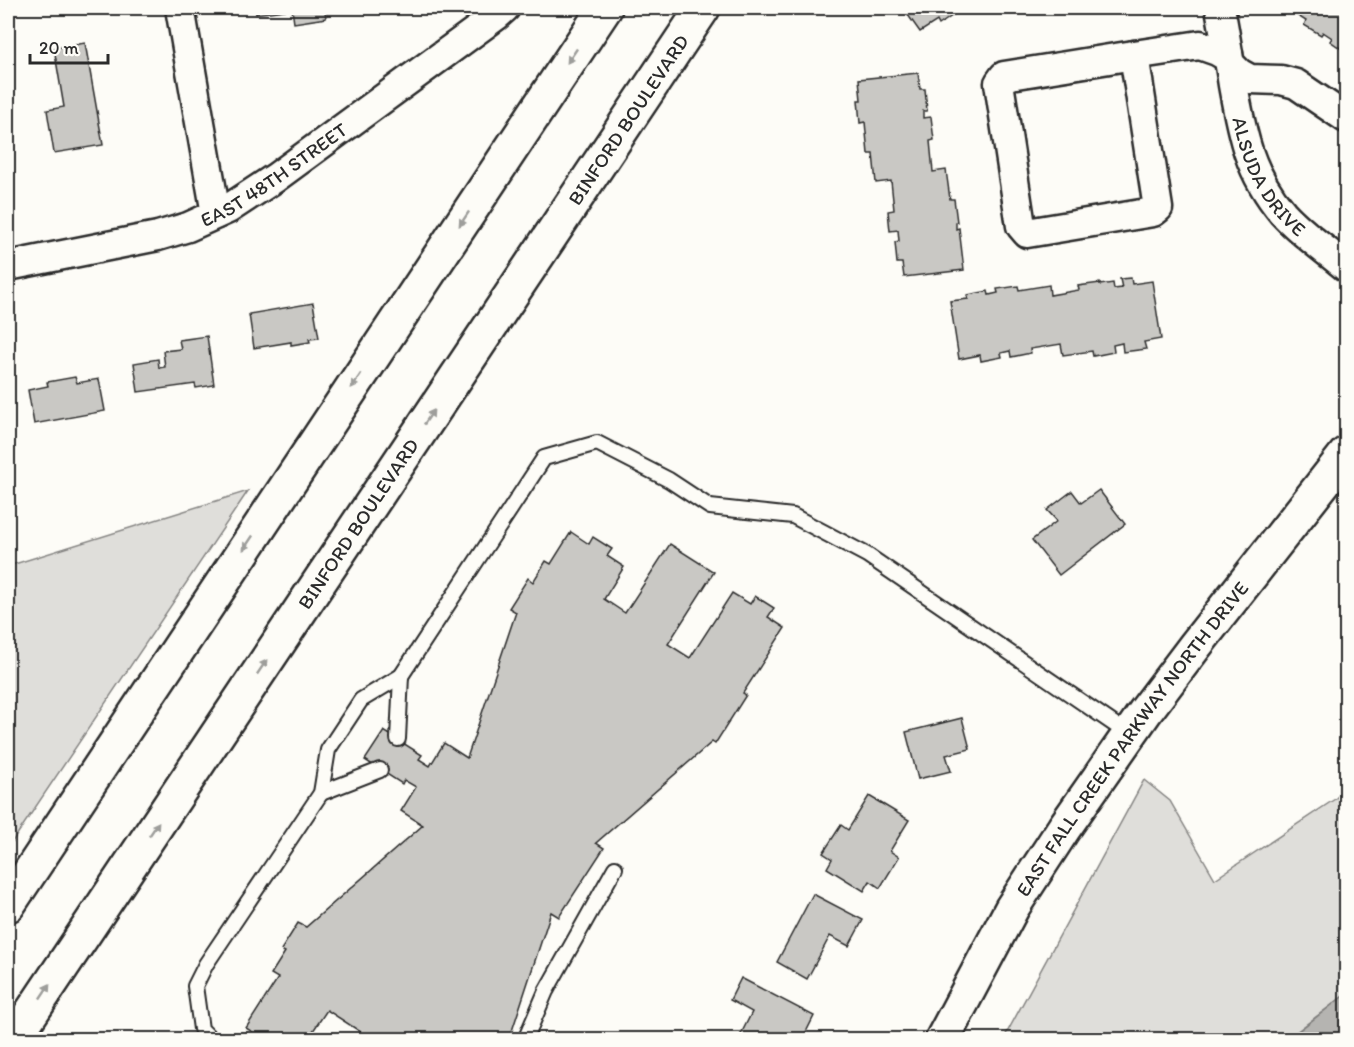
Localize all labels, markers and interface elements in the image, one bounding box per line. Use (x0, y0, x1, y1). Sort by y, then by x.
scale bar (30, 27, 108, 65)
street label: BINFORD BOULEVARD (563, 30, 694, 210)
text: 20 m (39, 37, 79, 59)
one-way arrow (567, 48, 578, 64)
street label: ALSUDA DRIVE (1227, 115, 1311, 241)
street label: EAST 48TH STREET (197, 117, 352, 232)
one-way arrow (458, 210, 470, 226)
one-way arrow (351, 373, 362, 389)
one-way arrow (423, 410, 435, 426)
street label: BINFORD BOULEVARD (293, 434, 424, 614)
one-way arrow (243, 535, 254, 551)
street label: EAST FALL CREEK PARKWAY NORTH DRIVE (1011, 576, 1253, 901)
one-way arrow (256, 659, 268, 675)
one-way arrow (148, 821, 160, 837)
one-way arrow (40, 983, 51, 999)

